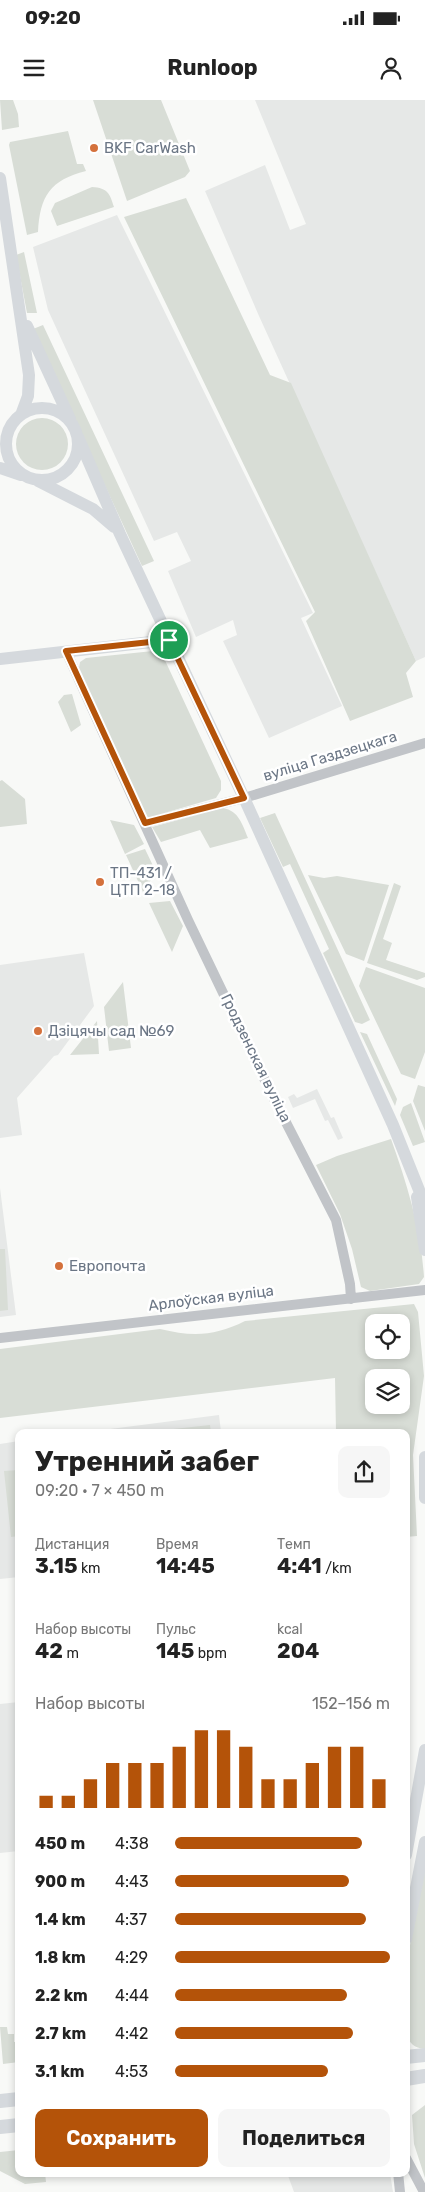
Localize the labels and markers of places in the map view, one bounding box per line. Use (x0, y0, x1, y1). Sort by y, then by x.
place label: BKF CarWash (104, 139, 196, 157)
marker: BKF CarWash (88, 142, 100, 154)
pin (148, 619, 190, 661)
place label: ТП-431 / ЦТП 2-18 (110, 864, 175, 899)
marker: ТП-431 / ЦТП 2-18 (94, 876, 106, 888)
place label: Дзіцячы сад №69 (48, 1022, 175, 1040)
marker: Дзіцячы сад №69 (32, 1025, 44, 1037)
place label: Европочта (69, 1257, 146, 1275)
marker: Европочта (53, 1260, 65, 1272)

